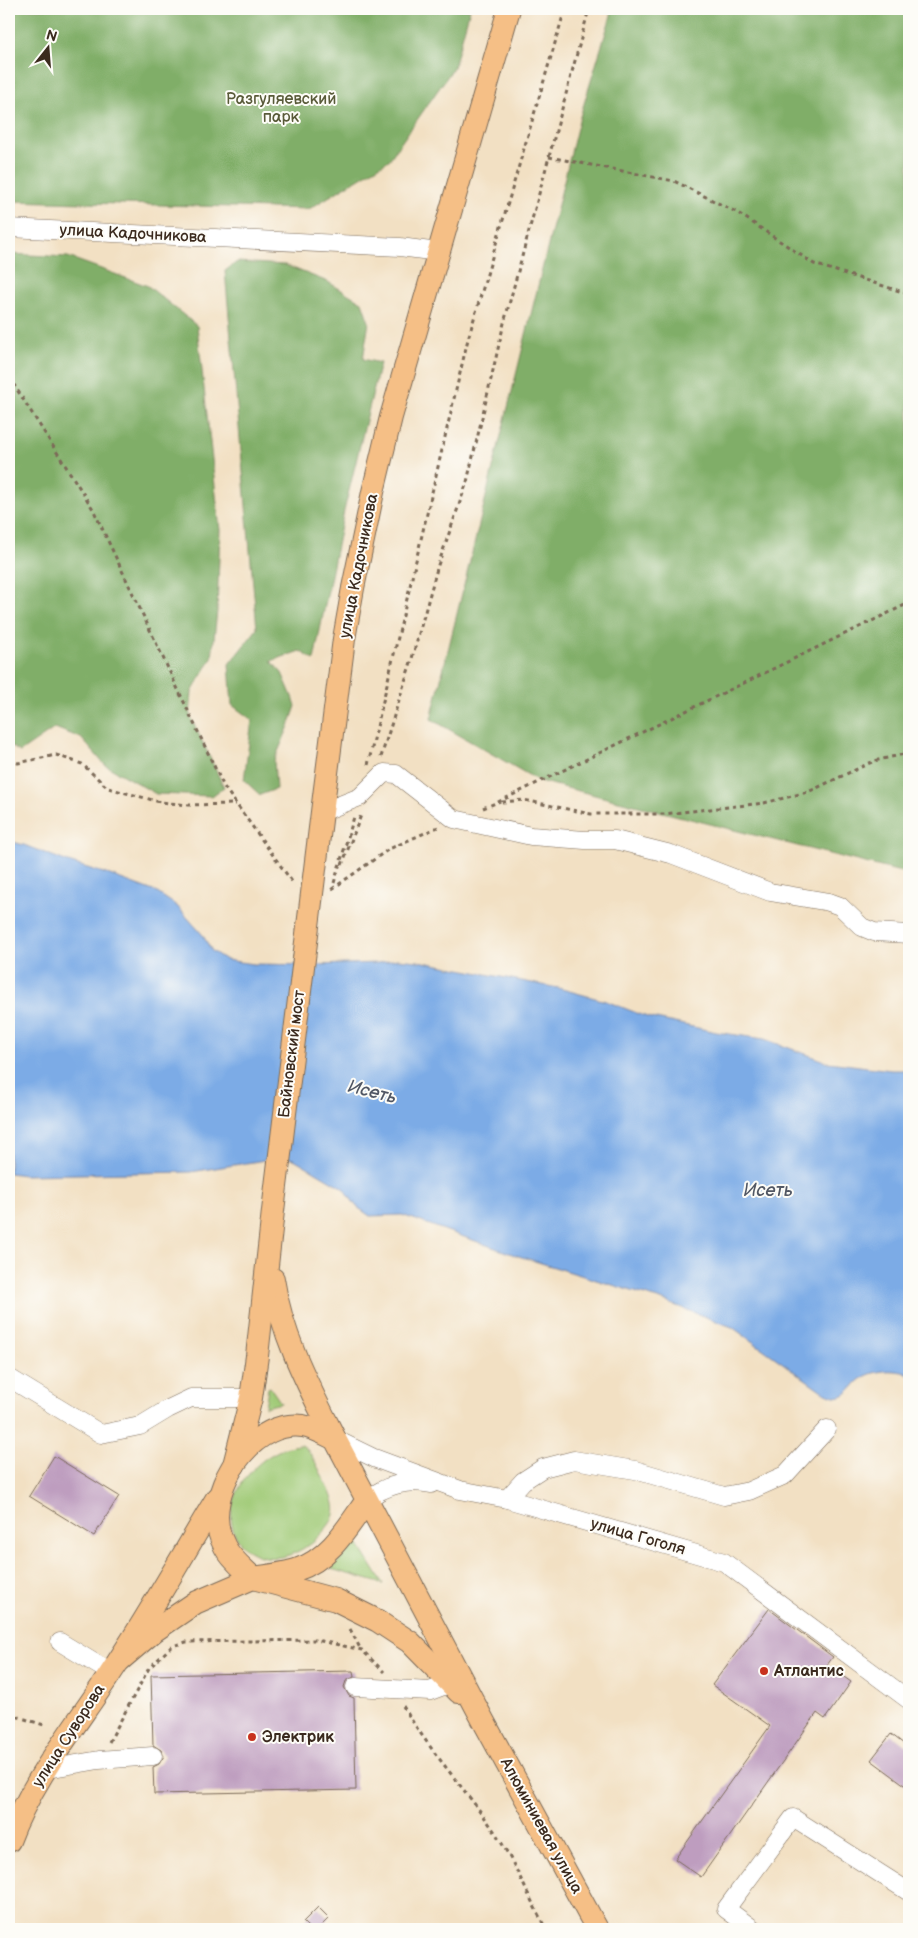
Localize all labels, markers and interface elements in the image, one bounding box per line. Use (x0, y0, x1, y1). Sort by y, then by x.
north arrow (22, 22, 72, 72)
text: N (44, 26, 59, 46)
park label: Разгуляевский парк (226, 90, 336, 127)
street label: улица Кадочникова (59, 221, 207, 247)
street label: улица Кадочникова (336, 491, 382, 640)
street label: Байновский мост (275, 989, 309, 1119)
water label: Исеть (345, 1076, 399, 1108)
water label: Исеть (743, 1180, 793, 1201)
street label: улица Гоголя (588, 1514, 688, 1560)
place label: Атлантис (773, 1662, 844, 1681)
marker: Атлантис (758, 1665, 770, 1677)
street label: улица Суворова (29, 1681, 110, 1791)
place label: Электрик (262, 1728, 334, 1747)
marker: Электрик (246, 1731, 258, 1743)
street label: Алюминиевая улица (495, 1754, 587, 1898)

